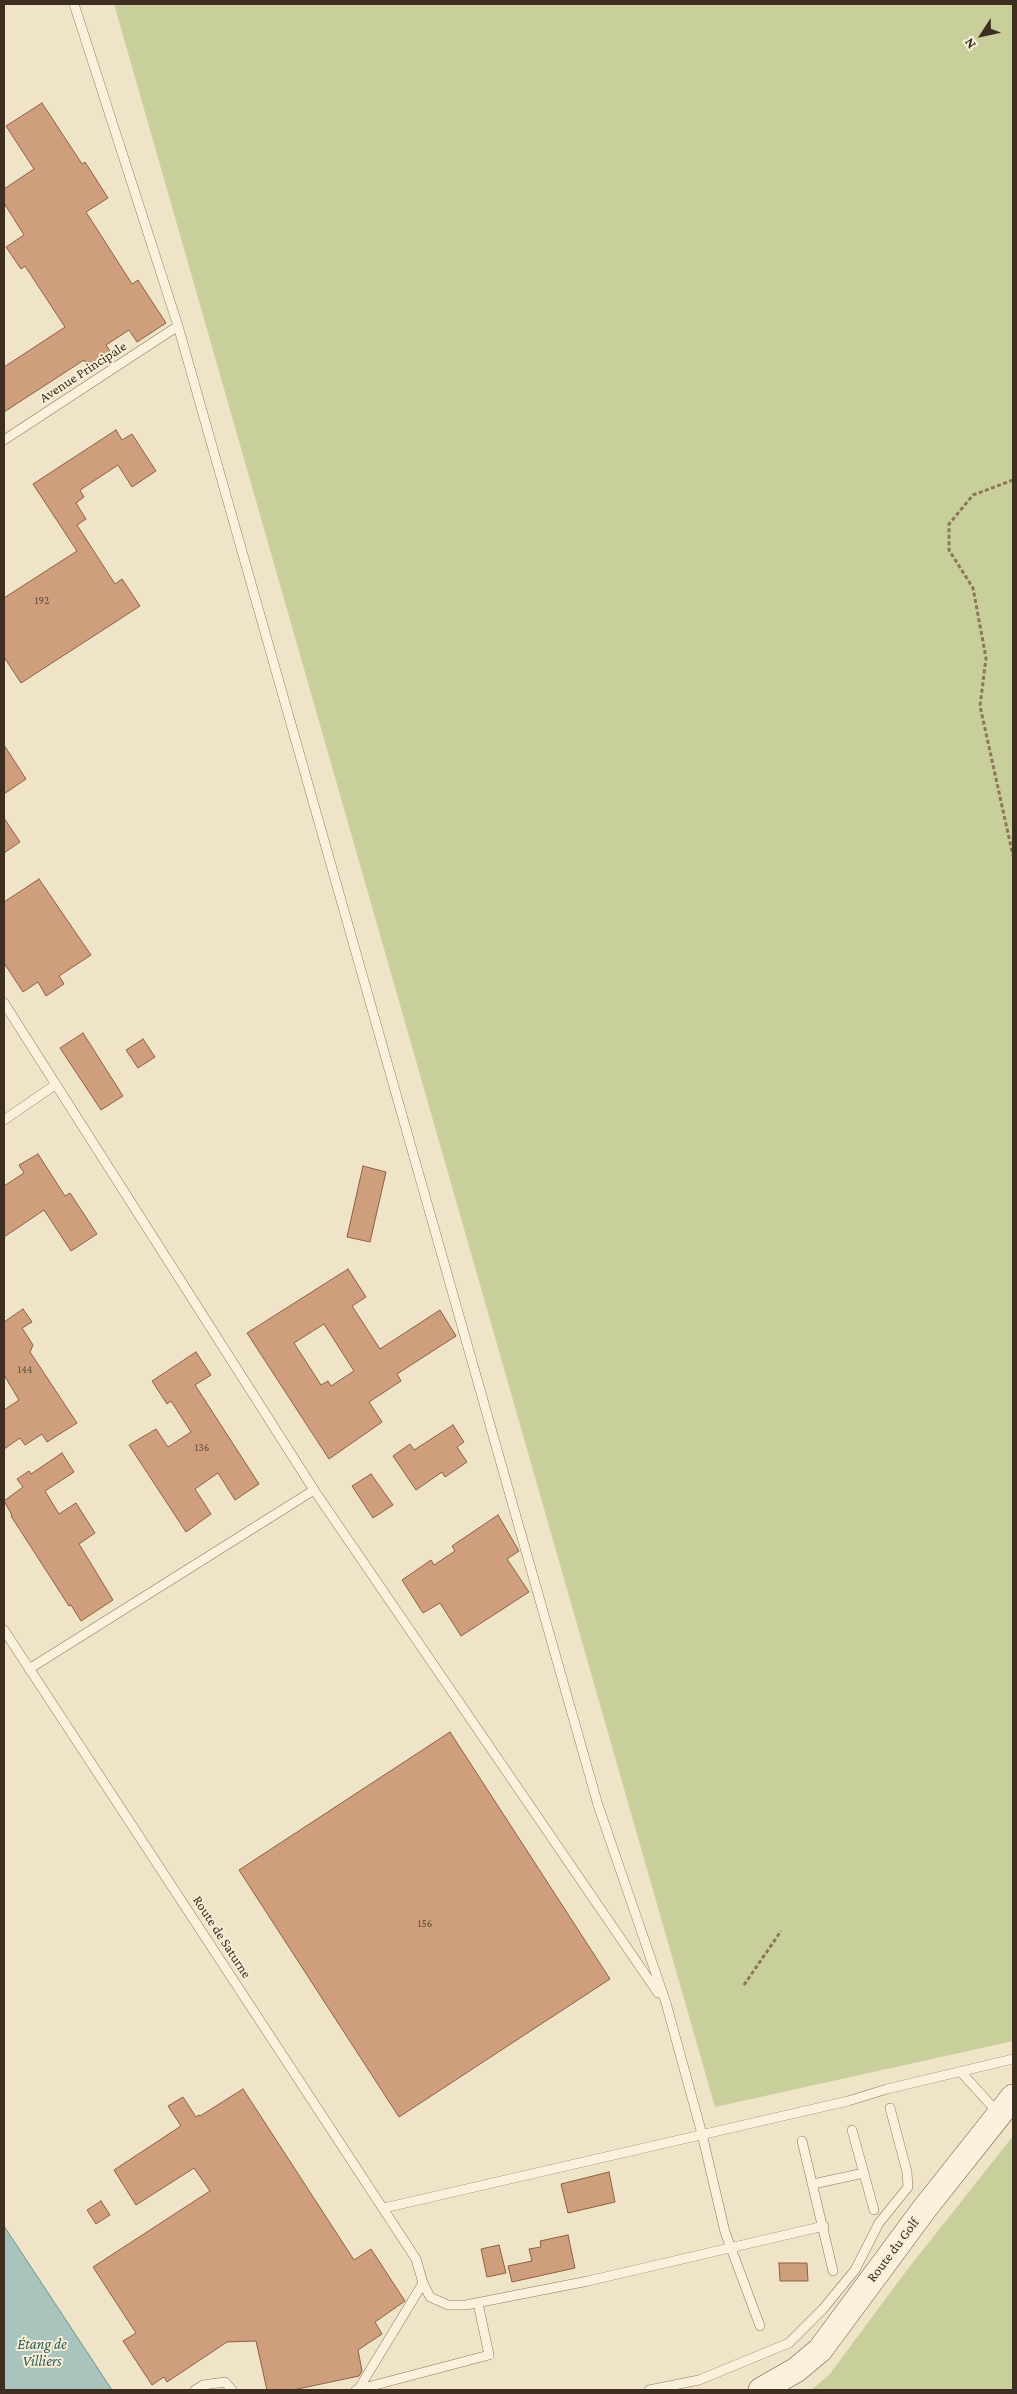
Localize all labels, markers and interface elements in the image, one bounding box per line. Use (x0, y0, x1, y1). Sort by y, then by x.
north arrow (957, 10, 1007, 60)
text: N (960, 35, 979, 52)
street label: Avenue Principale (36, 338, 130, 406)
house number: 192 (35, 594, 49, 608)
house number: 144 (18, 1363, 32, 1377)
house number: 136 (195, 1441, 209, 1455)
street label: Route de Saturne (189, 1893, 255, 1981)
house number: 156 (418, 1917, 432, 1931)
street label: Route du Golf (863, 2214, 923, 2286)
water label: Étang de Villiers (17, 2335, 67, 2370)

